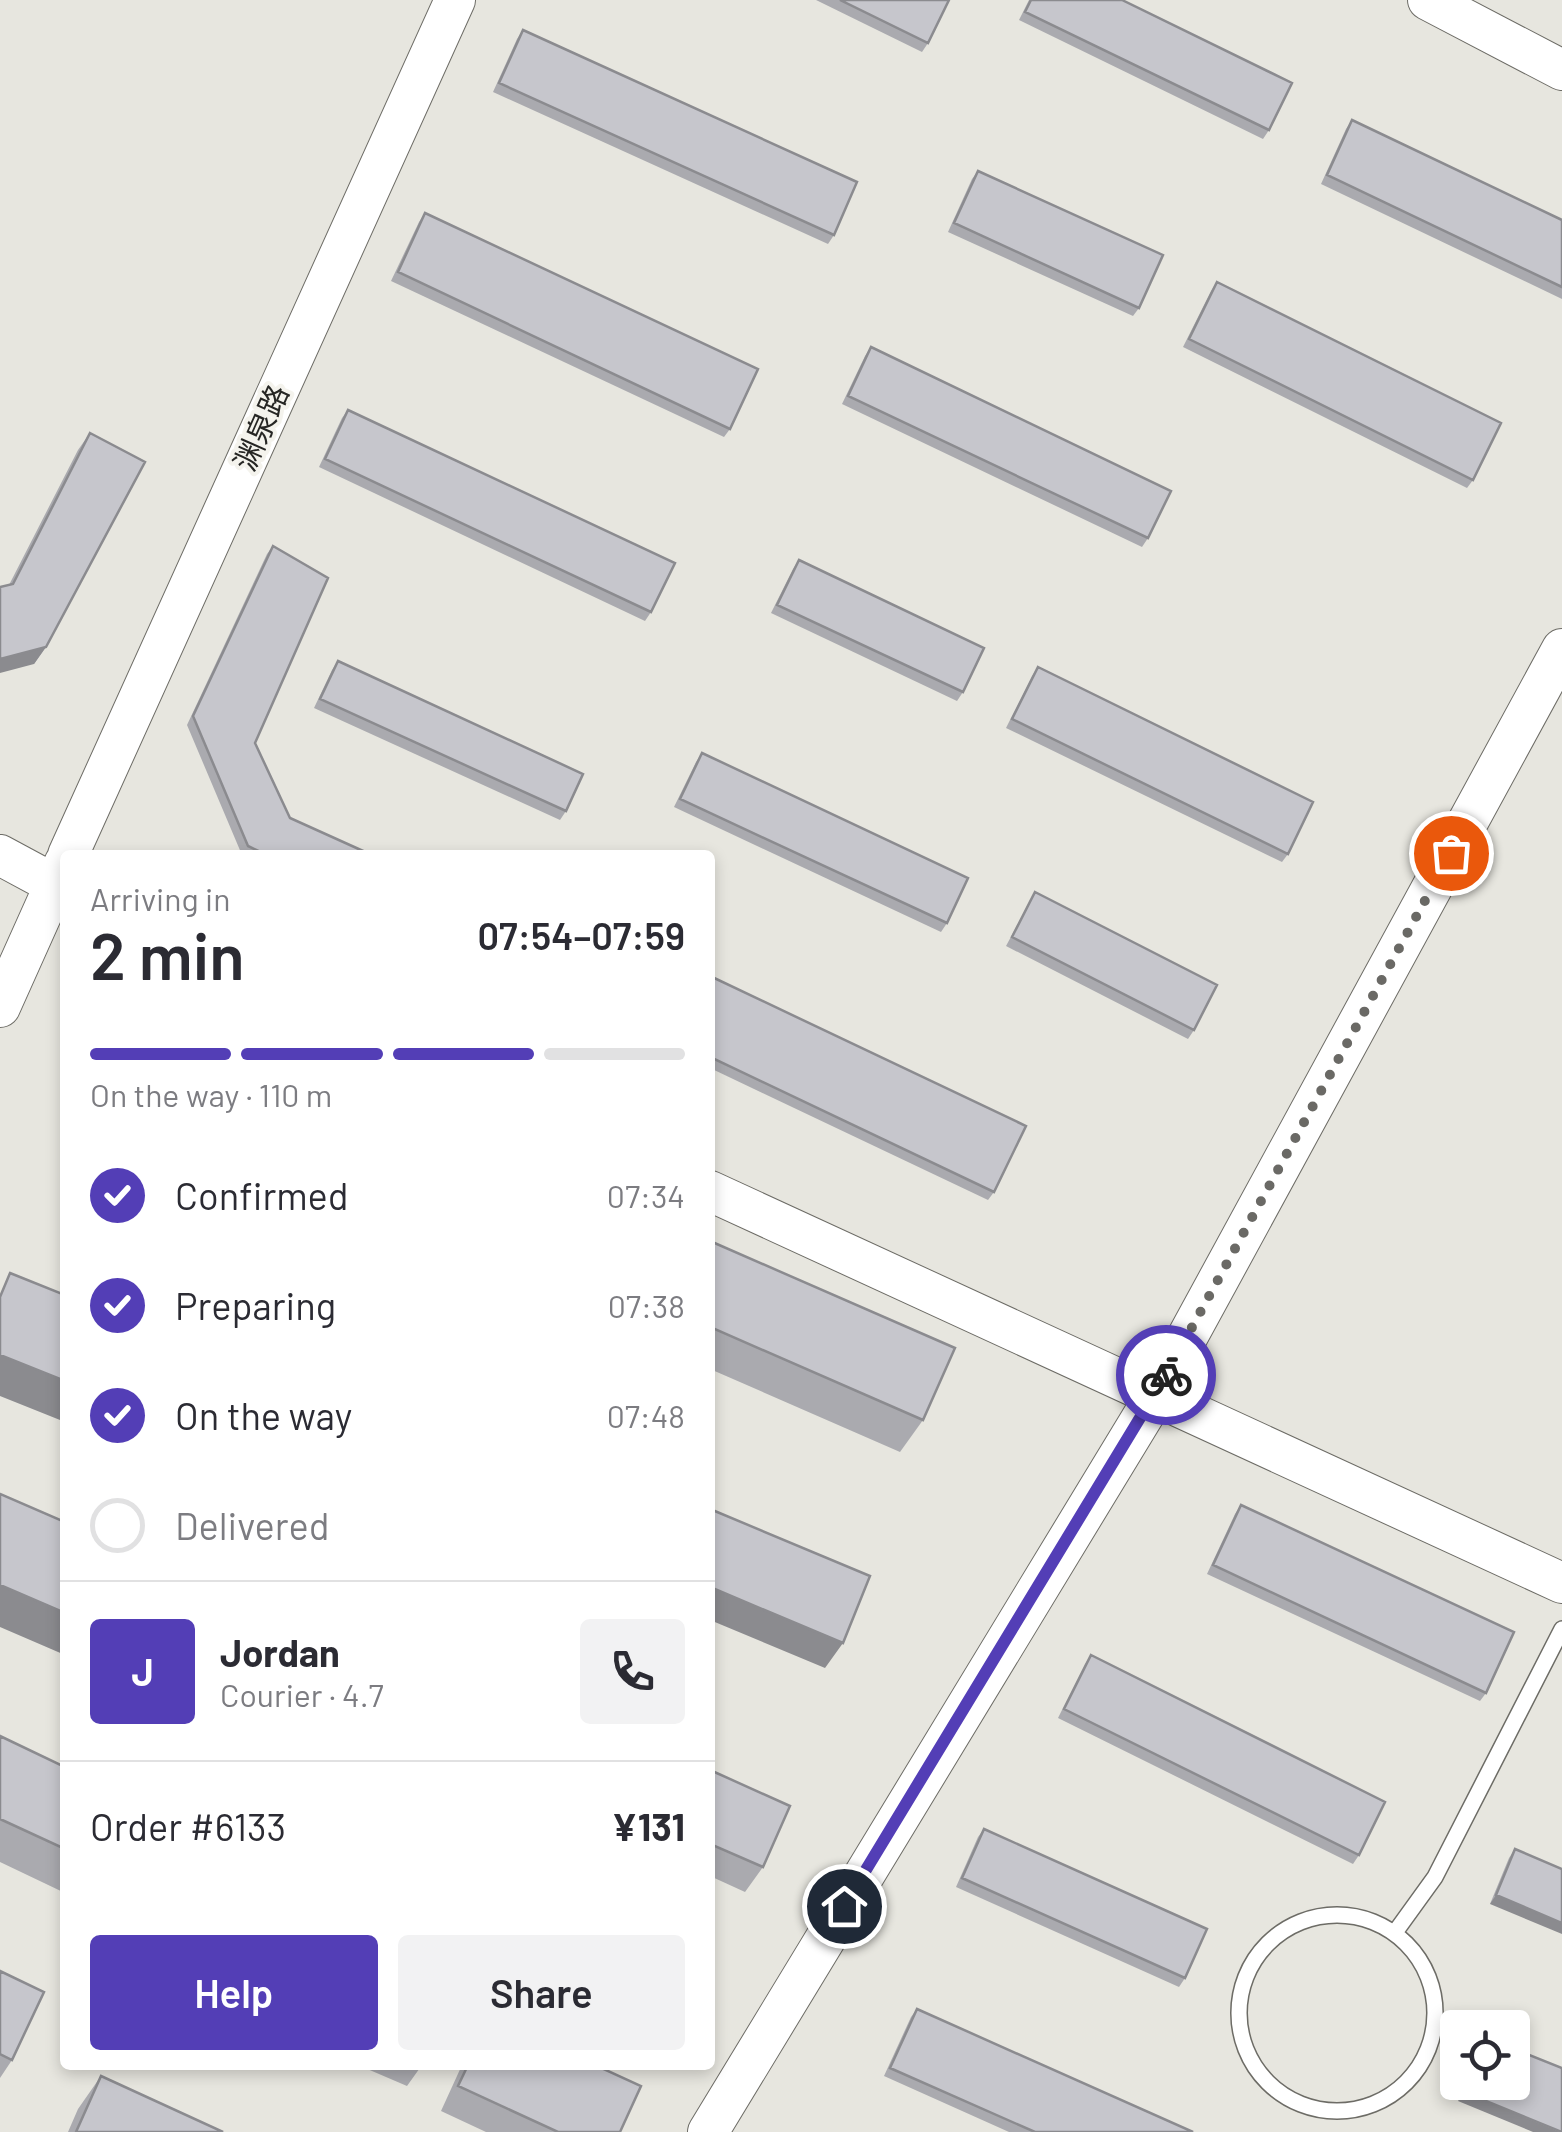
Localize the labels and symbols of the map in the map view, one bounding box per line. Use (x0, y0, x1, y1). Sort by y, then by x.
street label: 渊泉路 (225, 379, 295, 476)
pin (1409, 811, 1494, 896)
courier (1116, 1325, 1216, 1425)
pin (802, 1864, 887, 1949)

